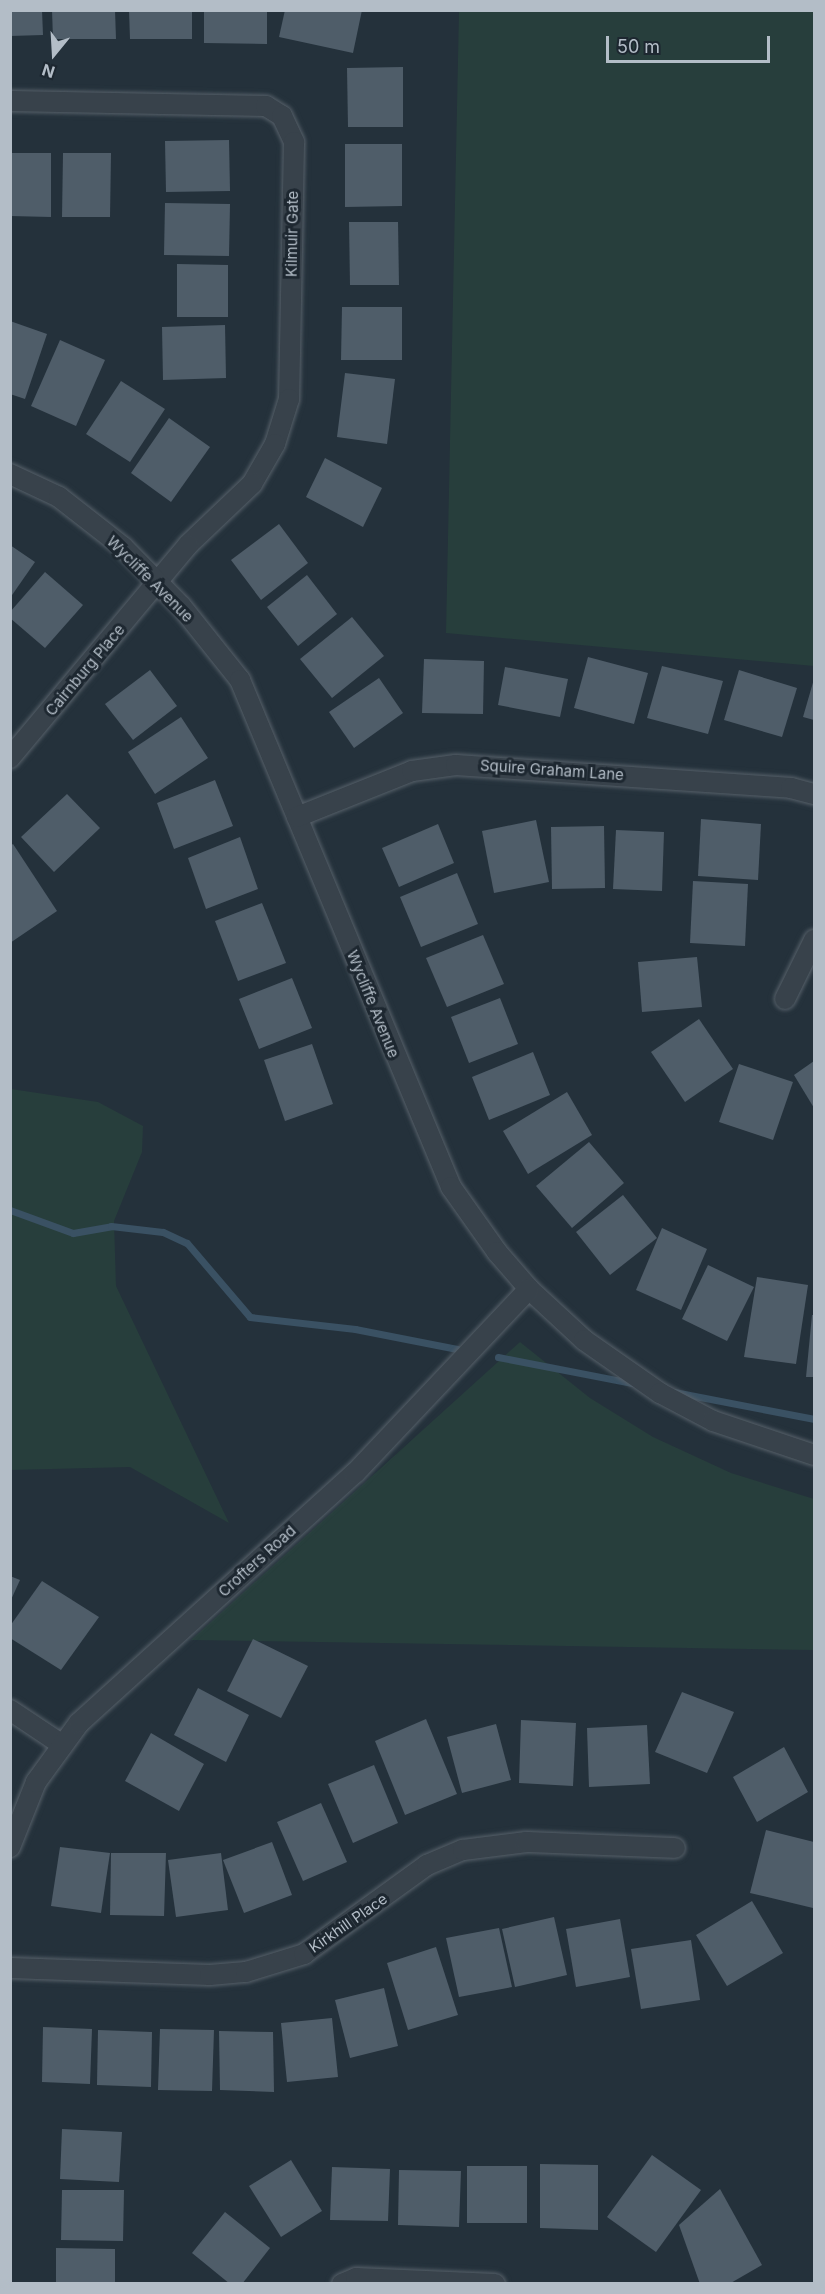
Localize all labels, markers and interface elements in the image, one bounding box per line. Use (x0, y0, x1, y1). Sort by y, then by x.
north arrow (24, 24, 84, 84)
scale bar (609, 24, 772, 62)
text: 50 m (617, 36, 660, 57)
text: N (40, 60, 57, 83)
street label: Kilmuir Gate (282, 191, 302, 277)
street label: Wycliffe Avenue (103, 532, 197, 626)
street label: Cairnburg Place (42, 621, 128, 719)
street label: Squire Graham Lane (479, 756, 625, 784)
street label: Wycliffe Avenue (343, 948, 403, 1060)
street label: Crofters Road (215, 1522, 299, 1600)
street label: Kirkhill Place (306, 1890, 390, 1956)

